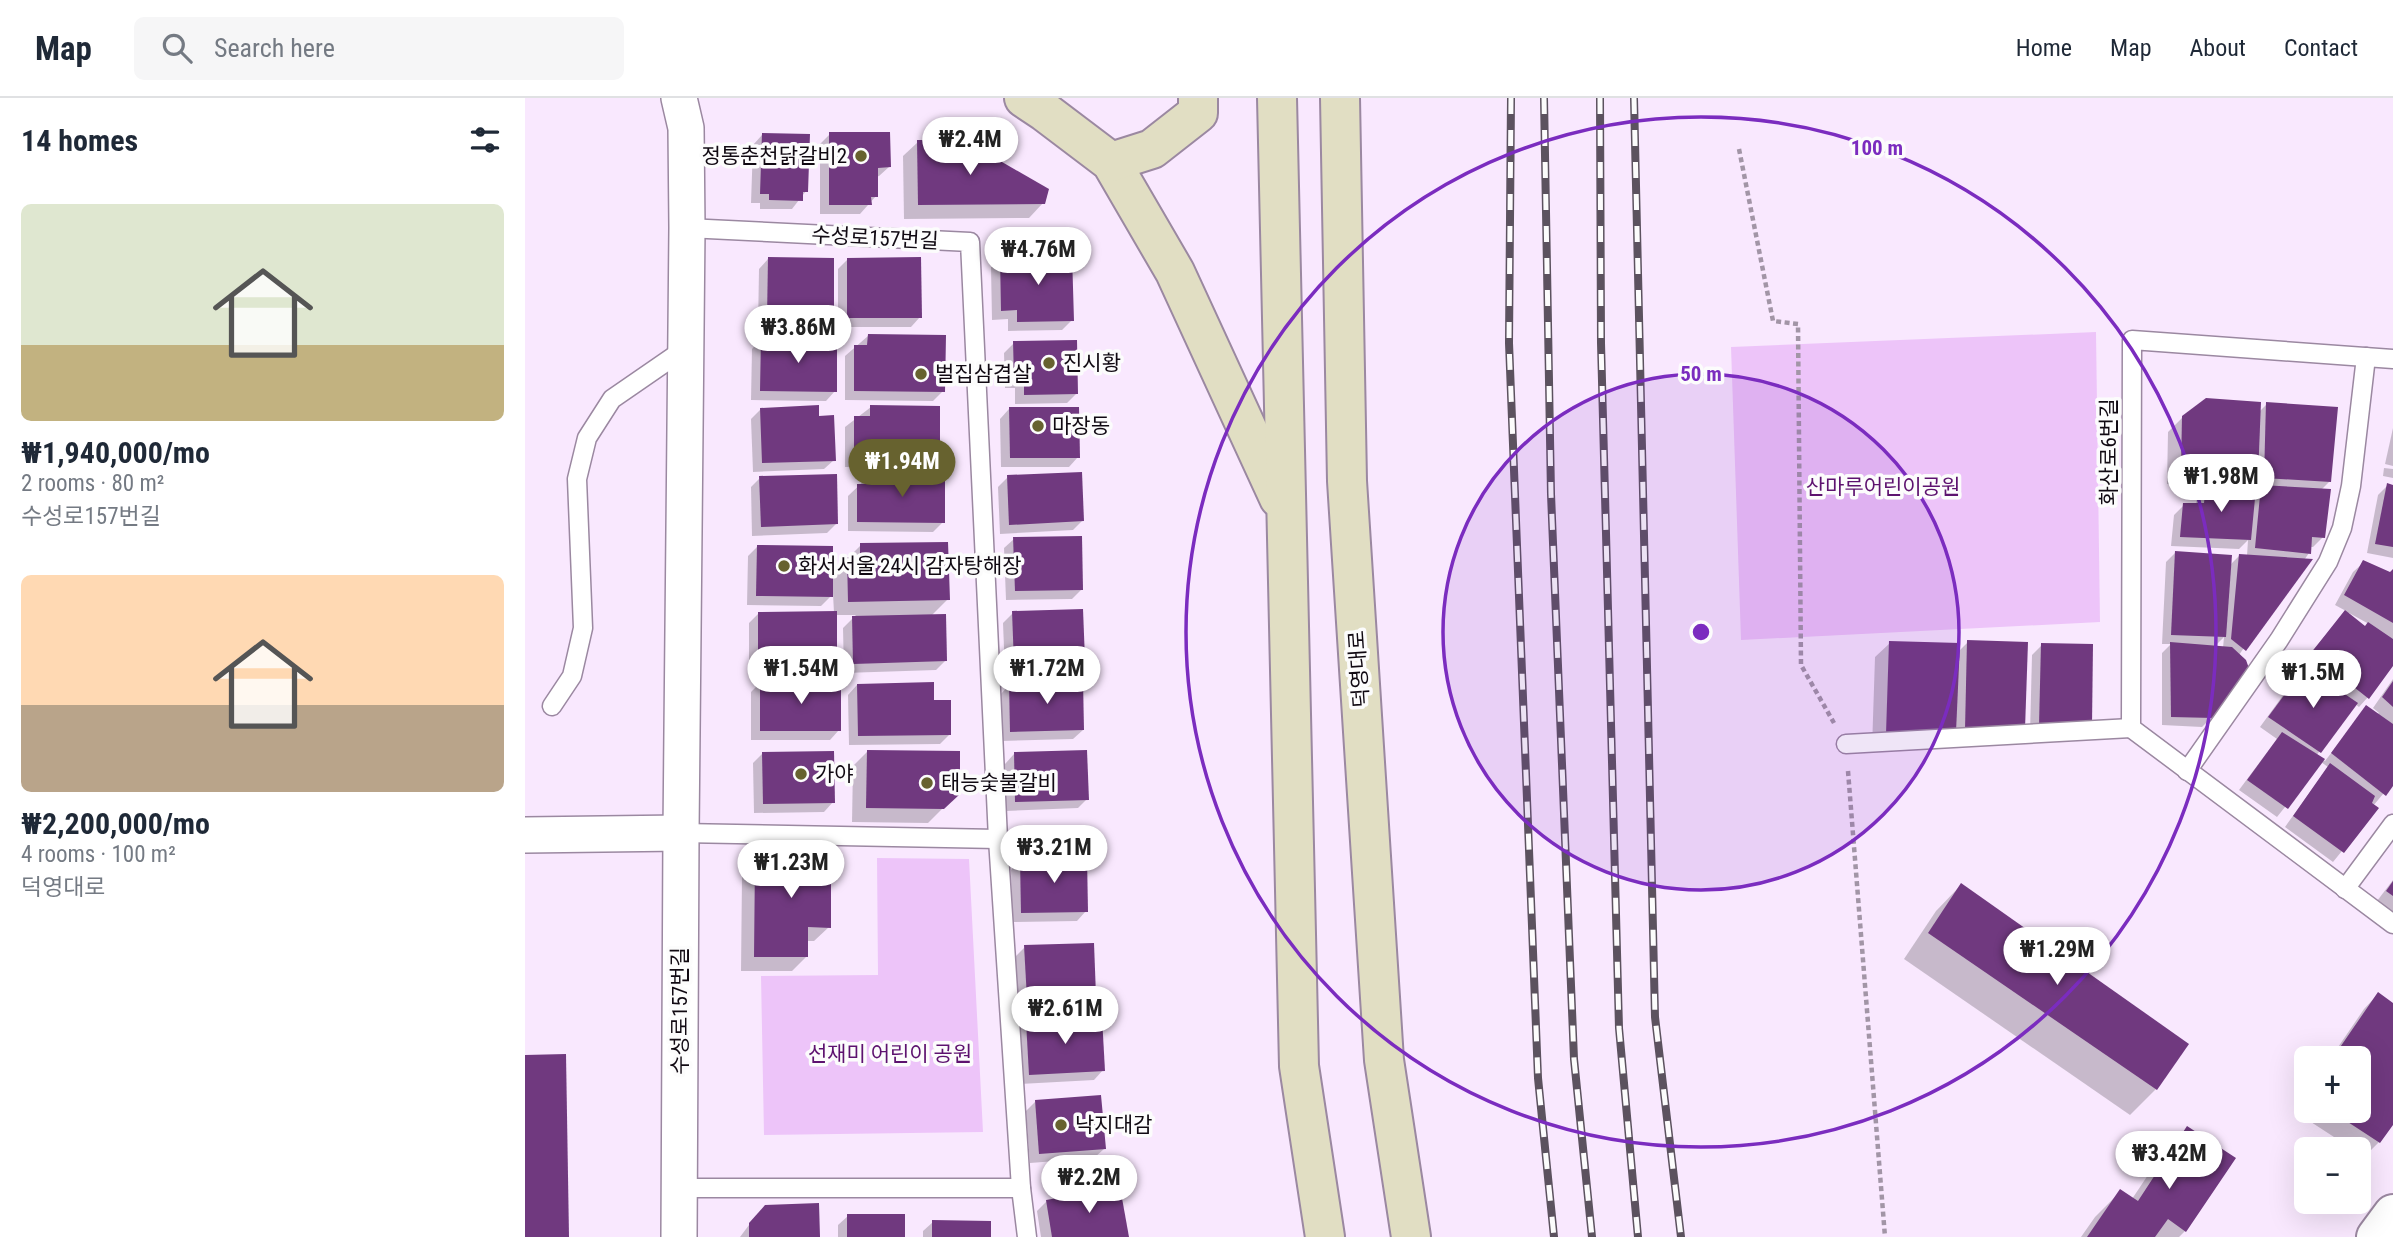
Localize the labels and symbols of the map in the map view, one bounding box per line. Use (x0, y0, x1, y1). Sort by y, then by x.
pin: ₩2.4M (921, 118, 1019, 177)
text: 100 m (1851, 136, 1903, 160)
place label: 정통춘천닭갈비2 (701, 144, 847, 168)
marker: 정통춘천닭갈비2 (853, 148, 869, 164)
street label: 수성로157번길 (811, 223, 939, 253)
pin: ₩4.76M (981, 228, 1095, 287)
pin: ₩3.86M (741, 306, 855, 365)
place label: 진시황 (1063, 351, 1121, 375)
marker: 진시황 (1041, 355, 1057, 371)
place label: 벌집삼겹살 (935, 362, 1032, 386)
text: 50 m (1680, 362, 1722, 386)
marker: 벌집삼겹살 (913, 366, 929, 382)
street label: 화산로6번길 (2097, 399, 2121, 505)
place label: 마장동 (1052, 414, 1110, 438)
marker: 마장동 (1030, 418, 1046, 434)
pin: ₩1.94M (845, 440, 959, 499)
pin: ₩1.98M (2164, 454, 2278, 514)
park label: 산마루어린이공원 (1806, 475, 1960, 499)
place label: 화서서울 24시 감자탕해장 (798, 554, 1022, 578)
marker: 화서서울 24시 감자탕해장 (776, 558, 792, 574)
centre of rings (1689, 620, 1713, 644)
street label: 덕영대로 (1344, 630, 1374, 708)
pin: ₩1.54M (744, 646, 858, 706)
pin: ₩1.72M (990, 646, 1104, 706)
pin: ₩1.5M (2264, 650, 2362, 710)
place label: 가야 (815, 762, 854, 786)
marker: 가야 (793, 766, 809, 782)
place label: 태능숯불갈비 (941, 771, 1057, 795)
marker: 태능숯불갈비 (919, 775, 935, 791)
pin: ₩3.21M (997, 826, 1111, 885)
pin: ₩1.23M (734, 840, 848, 900)
pin: ₩1.29M (2000, 928, 2114, 987)
street label: 수성로157번길 (668, 947, 692, 1075)
pin: ₩2.61M (1008, 986, 1122, 1046)
park label: 선재미 어린이 공원 (808, 1042, 972, 1066)
place label: 낙지대감 (1075, 1113, 1152, 1137)
marker: 낙지대감 (1053, 1117, 1069, 1133)
pin: ₩3.42M (2112, 1132, 2226, 1191)
pin: ₩2.2M (1040, 1156, 1138, 1215)

